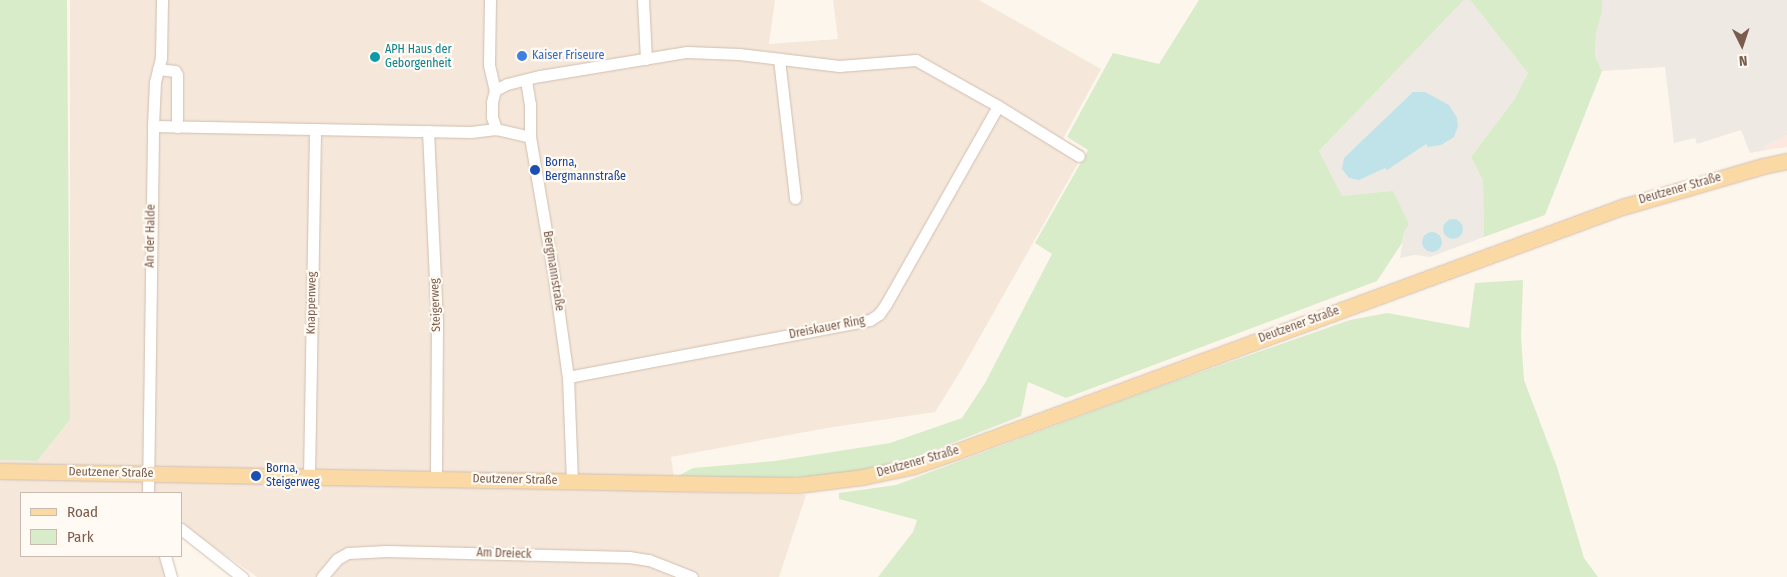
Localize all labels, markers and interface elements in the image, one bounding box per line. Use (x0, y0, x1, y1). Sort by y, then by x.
north arrow (1717, 20, 1767, 70)
place label: APH Haus der Geborgenheit (385, 43, 452, 71)
place label: Kaiser Friseure (532, 49, 604, 63)
marker: Kaiser Friseure (516, 50, 528, 62)
marker: APH Haus der Geborgenheit (369, 51, 381, 63)
text: N (1738, 52, 1748, 69)
place label: Borna, Bergmannstraße (545, 156, 626, 184)
marker: Borna, Bergmannstraße (529, 164, 541, 176)
street label: Deutzener Straße (1637, 170, 1723, 208)
street label: An der Halde (143, 204, 159, 268)
street label: Bergmannstraße (540, 230, 566, 312)
street label: Knappenweg (304, 271, 320, 335)
street label: Steigerweg (428, 278, 444, 332)
street label: Deutzener Straße (1257, 304, 1341, 346)
street label: Dreiskauer Ring (788, 314, 866, 342)
street label: Deutzener Straße (875, 443, 961, 481)
place label: Borna, Steigerweg (266, 462, 320, 490)
street label: Deutzener Straße (68, 465, 154, 481)
marker: Borna, Steigerweg (250, 470, 262, 482)
street label: Deutzener Straße (472, 472, 558, 488)
legend (20, 492, 182, 557)
text: Road (67, 503, 98, 521)
text: Park (67, 528, 94, 546)
street label: Am Dreieck (476, 546, 532, 562)

